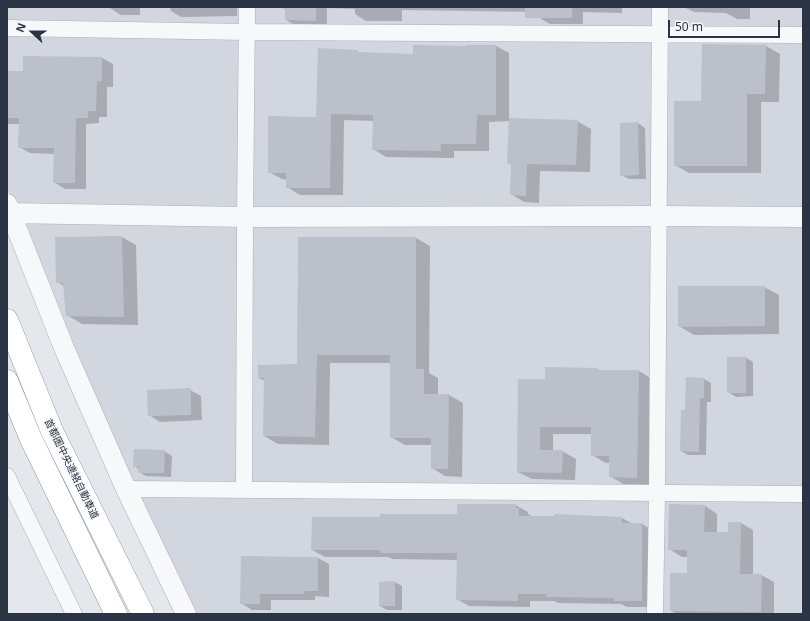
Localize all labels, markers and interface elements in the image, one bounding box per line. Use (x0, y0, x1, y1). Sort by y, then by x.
north arrow (12, 12, 52, 52)
scale bar (670, 12, 782, 38)
text: 50 m (675, 18, 703, 35)
text: N (12, 21, 29, 34)
street label: 首都圏中央連絡自動車道 (41, 417, 101, 521)

